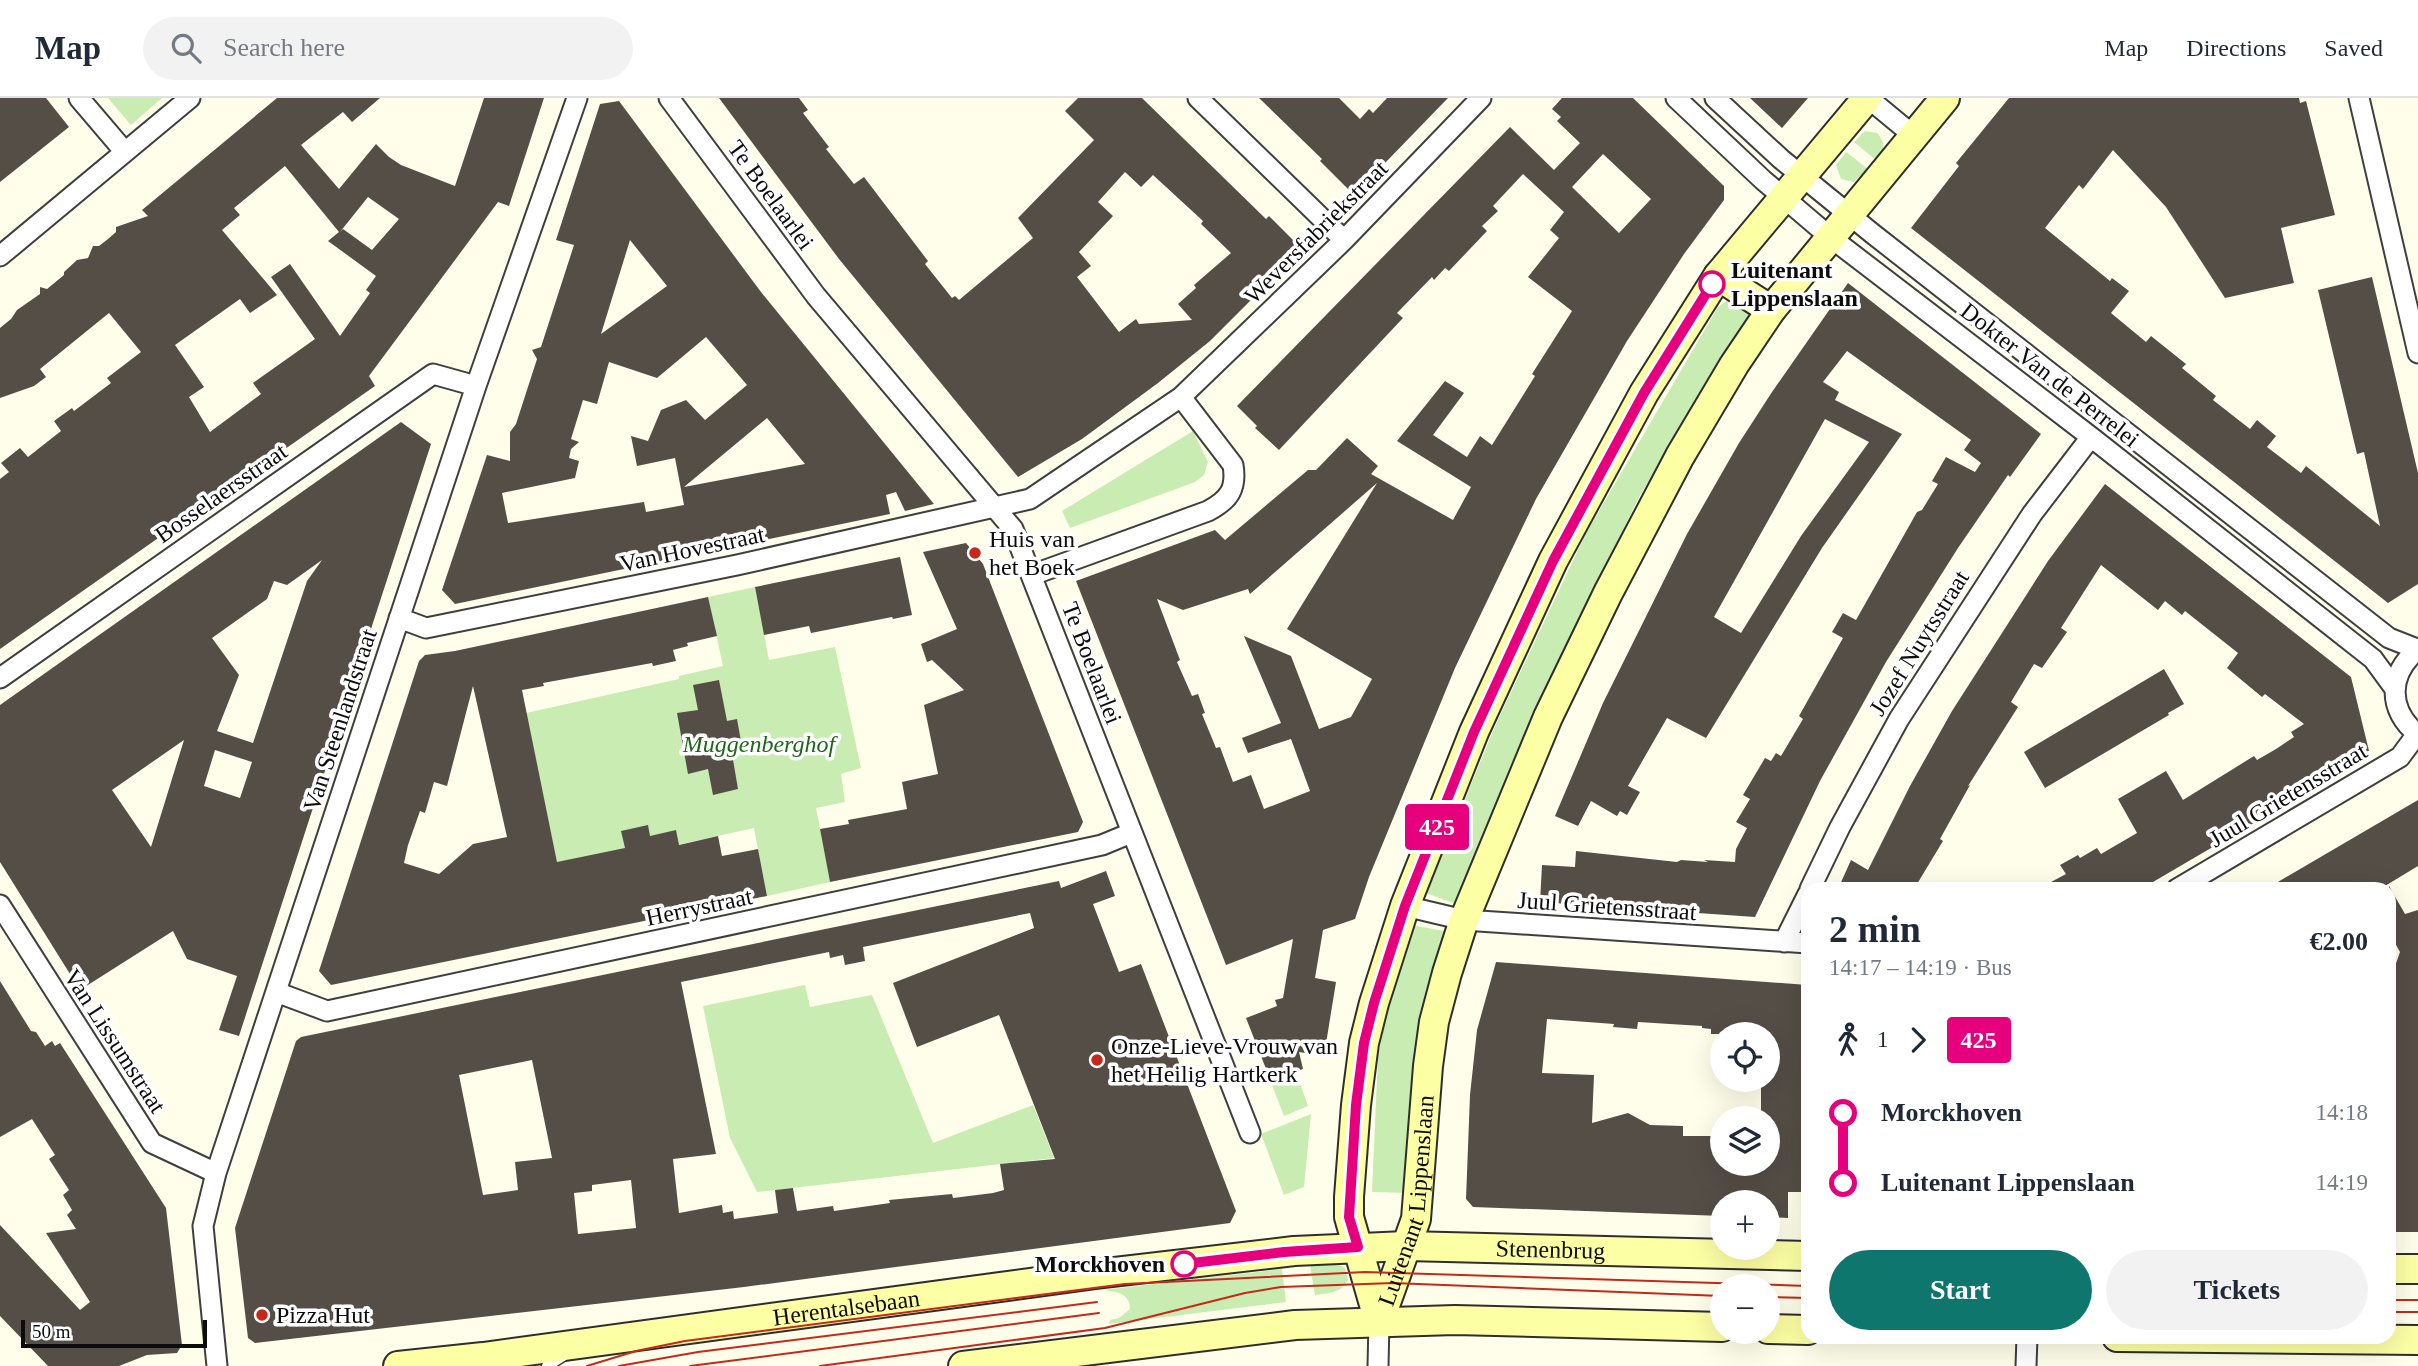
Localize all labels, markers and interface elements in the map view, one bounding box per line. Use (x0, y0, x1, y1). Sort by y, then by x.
search box (143, 17, 633, 80)
icon: search (167, 29, 205, 67)
text: Map (35, 30, 101, 66)
text: Search here (223, 33, 345, 62)
text: Map (2104, 35, 2148, 61)
text: Directions (2186, 35, 2286, 61)
text: Saved (2324, 35, 2383, 61)
street label: Te Boelaarlei (723, 135, 819, 255)
street label: Weversfabriekstraat (1239, 155, 1393, 309)
place label: Luitenant Lippenslaan (1731, 257, 1858, 311)
marker: Luitenant Lippenslaan (1699, 271, 1725, 297)
street label: Dokter Van de Perrelei (1956, 297, 2144, 453)
street label: Bosselaersstraat (150, 438, 292, 548)
street label: Van Hovestraat (617, 521, 767, 577)
place label: Huis van het Boek (989, 526, 1075, 580)
marker: Huis van het Boek (967, 545, 983, 561)
street label: Jozef Nuytsstraat (1864, 565, 1974, 720)
street label: Te Boelaarlei (1057, 598, 1127, 728)
street label: Van Steenlandstraat (298, 625, 382, 814)
park label: Muggenberghof (682, 731, 839, 757)
street label: Juul Grietensstraat (2204, 738, 2372, 852)
line badge: 425 (1397, 804, 1477, 850)
text: 425 (1419, 814, 1455, 840)
street label: Herrystraat (644, 883, 755, 931)
street label: Juul Grietensstraat (1517, 887, 1698, 925)
text: 2 min (1829, 908, 1921, 950)
text: €2.00 (2310, 927, 2368, 956)
text: 14:17 – 14:19 · Bus (1829, 955, 2012, 980)
street label: Van Lissumstraat (59, 964, 171, 1118)
icon: walk (1829, 1021, 1867, 1059)
icon: forward (1899, 1021, 1937, 1059)
map controls (1710, 1022, 1780, 1344)
button: locate (1710, 1022, 1780, 1092)
text: 1 (1877, 1027, 1889, 1052)
text: 425 (1961, 1027, 1997, 1053)
place label: Onze-Lieve-Vrouw van het Heilig Hartkerk (1111, 1033, 1338, 1087)
marker: Onze-Lieve-Vrouw van het Heilig Hartkerk (1089, 1052, 1105, 1068)
street label: Luitenant Lippenslaan (1373, 1094, 1439, 1309)
text: Morckhoven (1881, 1098, 2022, 1127)
text: 14:18 (2316, 1100, 2368, 1125)
button: layers (1710, 1106, 1780, 1176)
text: Luitenant Lippenslaan (1881, 1168, 2135, 1197)
text: 14:19 (2316, 1170, 2368, 1195)
button: + (1710, 1190, 1780, 1260)
street label: Stenenbrug (1495, 1235, 1605, 1264)
button: Start (1829, 1250, 2092, 1330)
button: Tickets (2106, 1250, 2368, 1330)
place label: Morckhoven (1035, 1251, 1165, 1277)
marker: Morckhoven (1171, 1251, 1197, 1277)
button: − (1710, 1274, 1780, 1344)
street label: Herentalsebaan (771, 1285, 921, 1331)
place label: Pizza Hut (276, 1302, 370, 1328)
marker: Pizza Hut (254, 1307, 270, 1323)
scale bar (21, 1317, 206, 1349)
text: 50 m (32, 1321, 71, 1342)

